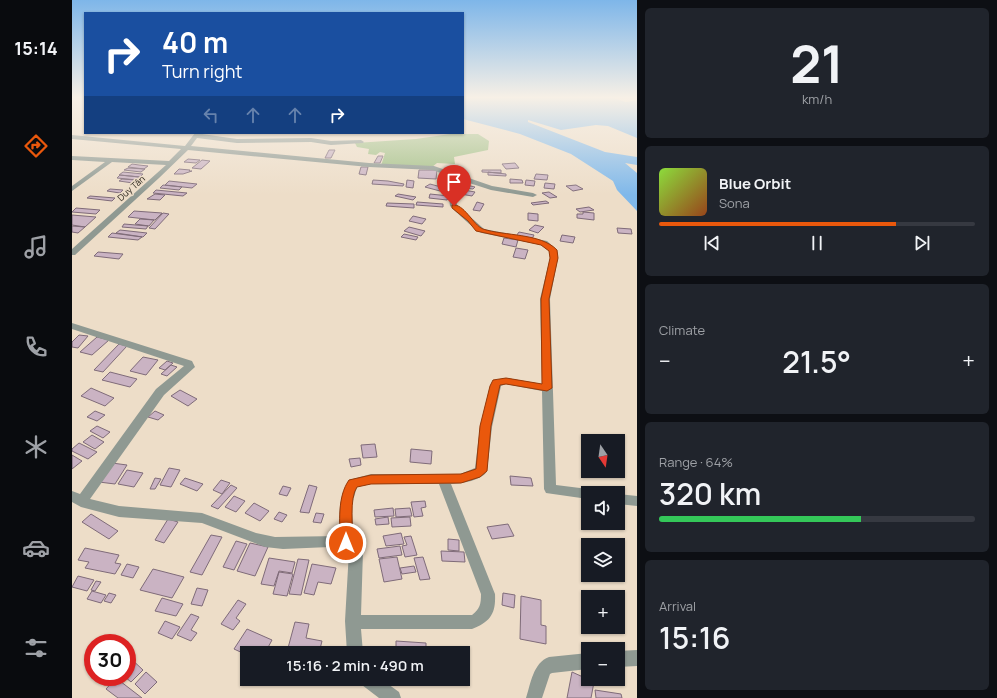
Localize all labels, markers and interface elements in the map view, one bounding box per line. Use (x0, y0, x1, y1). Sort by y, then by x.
text: 40 m (162, 23, 228, 61)
icon: right (96, 28, 148, 80)
text: 21 (790, 28, 844, 99)
text: 15:14 (14, 36, 58, 60)
text: Turn right (162, 59, 243, 83)
text: km/h (802, 90, 832, 108)
icon: left (200, 104, 222, 126)
icon: ahead (242, 104, 264, 126)
icon: ahead (284, 104, 306, 126)
icon: right (326, 104, 348, 126)
icon: directions (22, 132, 50, 160)
pin (437, 165, 471, 206)
icon: arrive (443, 171, 465, 193)
street label: Duy Tân (114, 172, 148, 204)
text: Blue Orbit (719, 173, 791, 194)
text: Sona (719, 194, 750, 212)
icon: previous (701, 232, 723, 254)
icon: pause (806, 232, 828, 254)
icon: next (911, 232, 933, 254)
icon: music (22, 233, 50, 261)
text: Climate (659, 321, 705, 339)
icon: phone (22, 333, 50, 361)
text: 21.5° (782, 341, 851, 382)
text: − (659, 346, 671, 376)
text: + (962, 346, 975, 376)
icon: climate (22, 433, 50, 461)
north arrow (581, 434, 625, 478)
map controls (581, 434, 625, 686)
text: Range · 64% (659, 453, 733, 471)
text: 320 km (659, 473, 761, 514)
button: sound (581, 486, 625, 530)
position arrow (325, 522, 367, 564)
icon: car (22, 534, 50, 562)
button: layers (581, 538, 625, 582)
button: + (581, 590, 625, 634)
text: Arrival (659, 597, 696, 615)
text: 15:16 (659, 617, 730, 658)
icon: filters (22, 634, 50, 662)
speed limit sign: 30 (84, 634, 136, 686)
button: − (581, 642, 625, 686)
text: 15:16 · 2 min · 490 m (286, 655, 424, 676)

